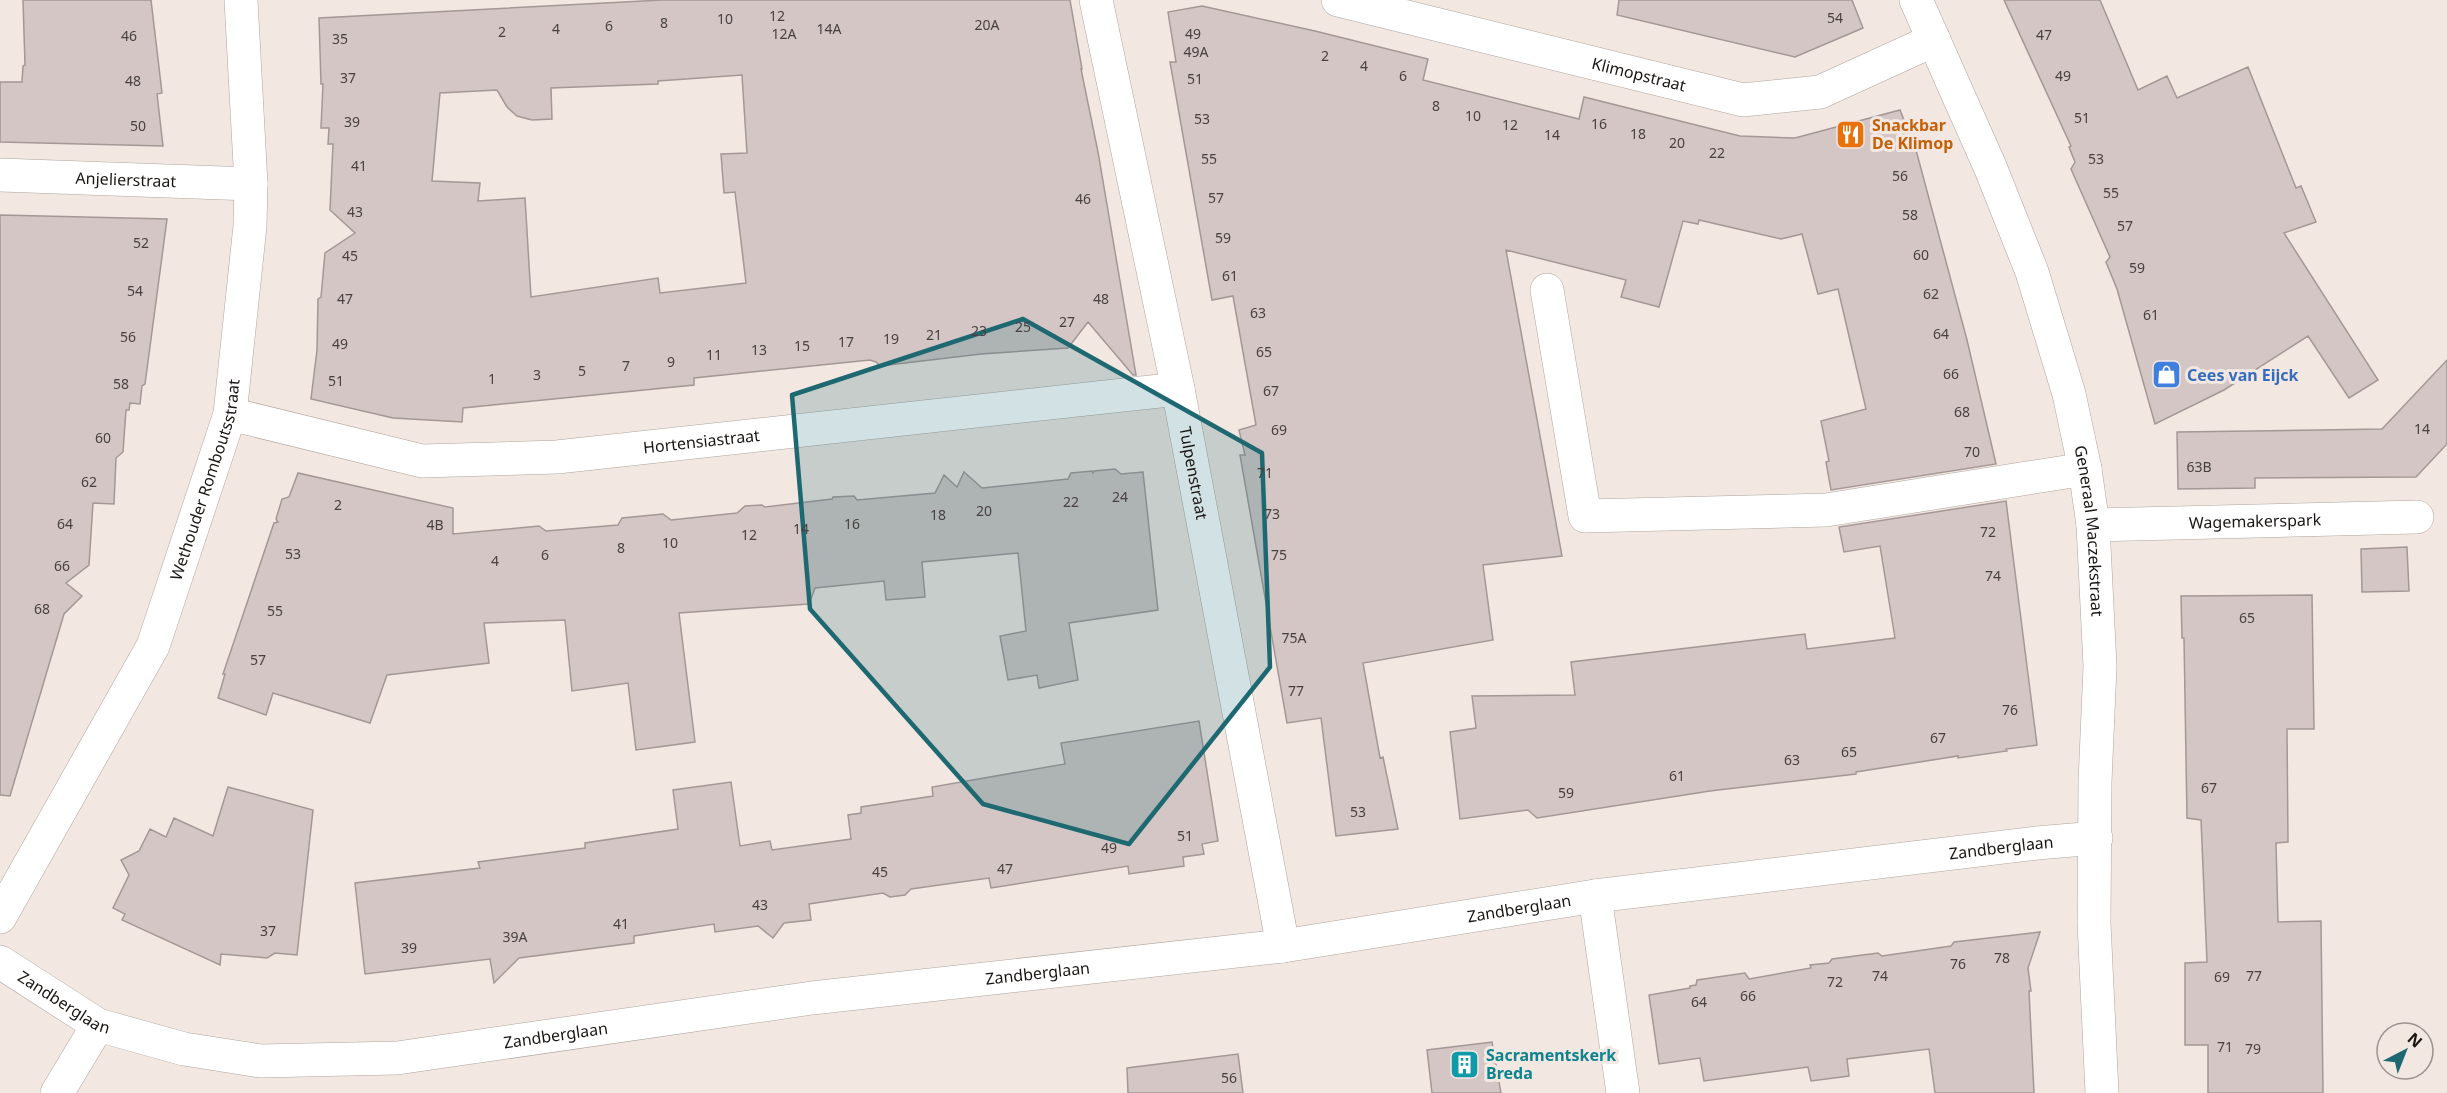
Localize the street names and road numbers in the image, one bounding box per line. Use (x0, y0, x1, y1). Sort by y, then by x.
street label: Klimopstraat (1590, 52, 1689, 97)
street label: Anjelierstraat (75, 167, 177, 192)
street label: Wethouder Romboutsstraat (165, 378, 245, 583)
street label: Hortensiastraat (642, 424, 761, 458)
street label: Tulpenstraat (1174, 425, 1213, 522)
street label: Generaal Maczekstraat (2069, 443, 2109, 617)
street label: Wagemakerspark (2189, 508, 2322, 534)
street label: Zandberglaan (1948, 831, 2054, 864)
street label: Zandberglaan (1465, 889, 1573, 927)
street label: Zandberglaan (984, 956, 1091, 990)
street label: Zandberglaan (14, 965, 113, 1039)
street label: Zandberglaan (502, 1017, 609, 1053)

